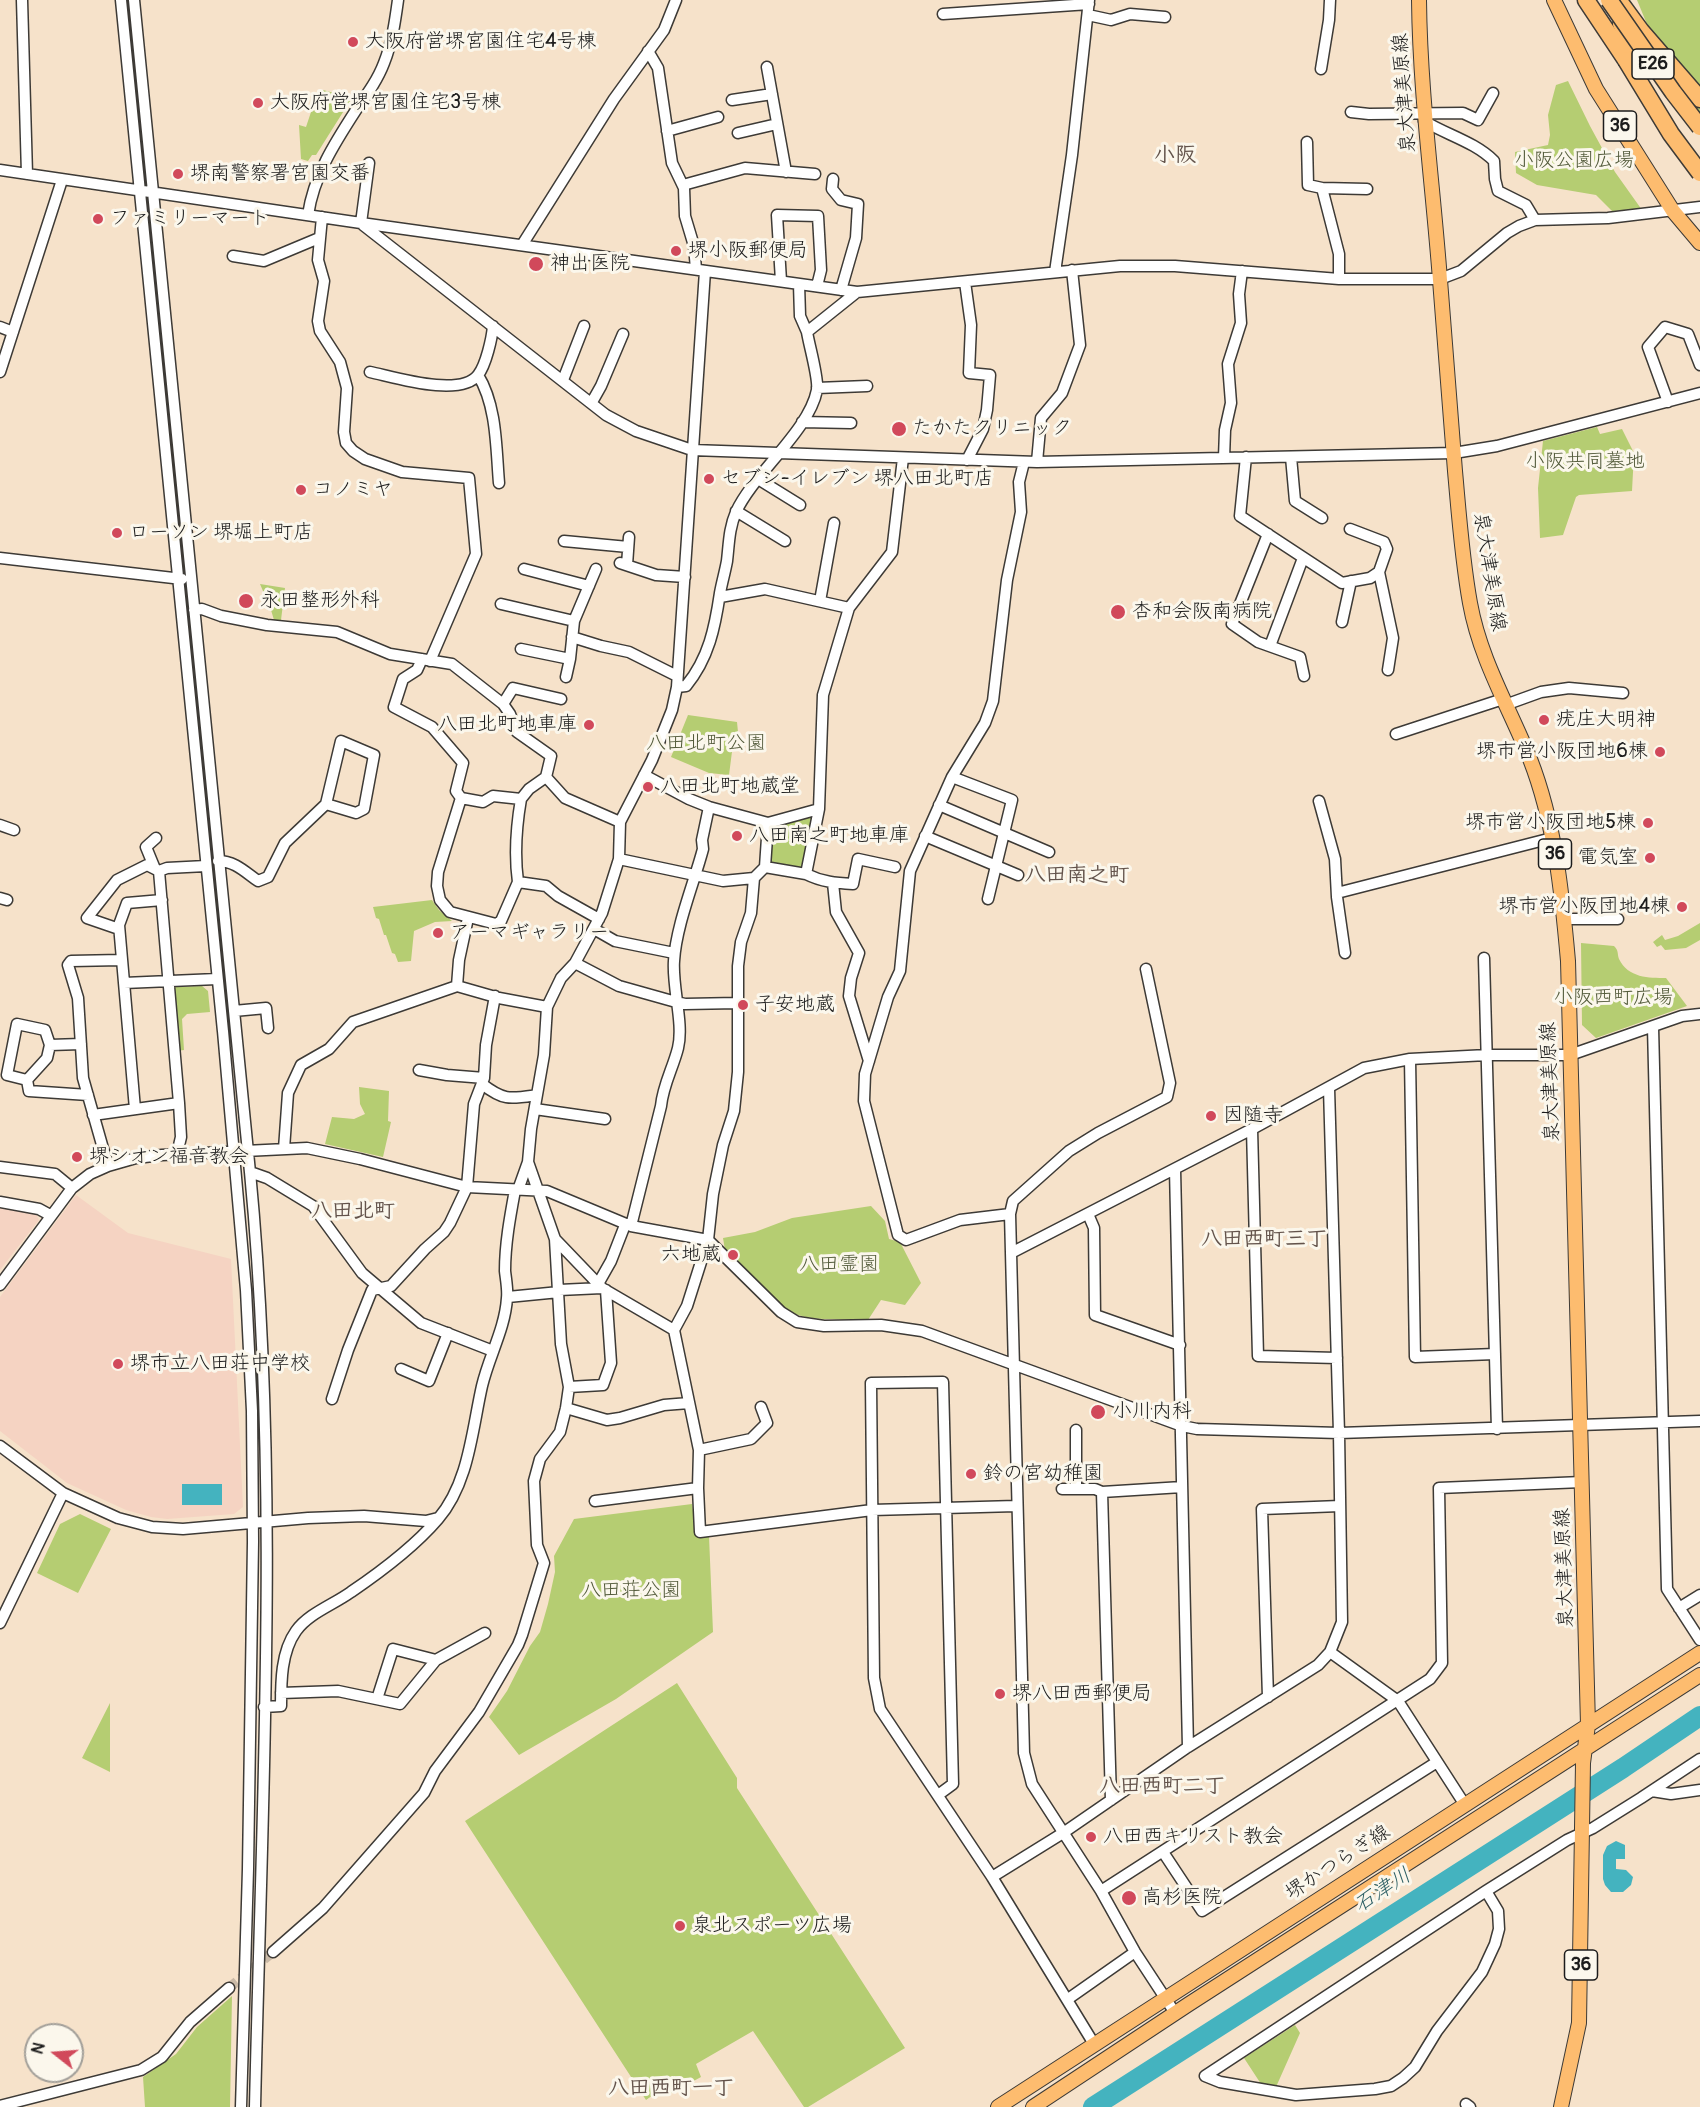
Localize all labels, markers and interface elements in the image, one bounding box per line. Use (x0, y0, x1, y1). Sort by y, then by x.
place label: 大阪府営堺宮園住宅4号棟 (365, 30, 597, 54)
street label: 泉大津美原線 (1389, 32, 1421, 154)
marker: 大阪府営堺宮園住宅4号棟 (346, 35, 360, 49)
road number: E26 (1632, 49, 1674, 79)
place label: 大阪府営堺宮園住宅3号棟 (270, 91, 501, 115)
marker: 大阪府営堺宮園住宅3号棟 (251, 96, 265, 110)
road number: 36 (1604, 111, 1636, 141)
district label: 小阪 (1154, 143, 1196, 169)
park label: 小阪公園広場 (1514, 149, 1634, 173)
place label: 堺南警察署宮園交番 (190, 162, 370, 186)
marker: 堺南警察署宮園交番 (171, 167, 185, 181)
place label: ファミリーマート (110, 207, 270, 231)
marker: ファミリーマート (91, 212, 105, 226)
place label: 堺小阪郵便局 (688, 239, 808, 263)
marker: 堺小阪郵便局 (669, 244, 683, 258)
place label: 神出医院 (550, 252, 630, 276)
marker: 神出医院 (527, 255, 545, 273)
place label: たかたクリニック (912, 417, 1072, 441)
marker: たかたクリニック (890, 420, 908, 438)
park label: 小阪共同墓地 (1525, 450, 1645, 474)
place label: セブン-イレブン 堺八田北町店 (721, 467, 994, 491)
marker: セブン-イレブン 堺八田北町店 (702, 472, 716, 486)
place label: コノミヤ (313, 478, 393, 502)
marker: コノミヤ (294, 483, 308, 497)
street label: 泉大津美原線 (1468, 511, 1510, 633)
place label: ローソン 堺堀上町店 (129, 521, 313, 545)
marker: ローソン 堺堀上町店 (110, 526, 124, 540)
place label: 永田整形外科 (260, 589, 380, 613)
marker: 永田整形外科 (237, 592, 255, 610)
place label: 杏和会阪南病院 (1132, 600, 1272, 624)
marker: 杏和会阪南病院 (1109, 603, 1127, 621)
place label: 疣庄大明神 (1556, 708, 1656, 732)
place label: 八田北町地車庫 (437, 713, 577, 737)
marker: 疣庄大明神 (1537, 713, 1551, 727)
marker: 八田北町地車庫 (582, 718, 596, 732)
park label: 八田北町公園 (646, 732, 766, 756)
place label: 堺市営小阪団地6棟 (1476, 740, 1648, 764)
marker: 堺市営小阪団地6棟 (1653, 745, 1667, 759)
place label: 八田北町地蔵堂 (660, 775, 800, 799)
marker: 八田北町地蔵堂 (641, 780, 655, 794)
place label: 堺市営小阪団地5棟 (1465, 811, 1636, 835)
marker: 堺市営小阪団地5棟 (1641, 816, 1655, 830)
place label: 八田南之町地車庫 (749, 824, 909, 848)
marker: 八田南之町地車庫 (730, 829, 744, 843)
road number: 36 (1538, 839, 1572, 869)
place label: 電気室 (1578, 846, 1638, 870)
marker: 電気室 (1643, 851, 1657, 865)
district label: 八田南之町 (1025, 863, 1129, 889)
place label: 堺市営小阪団地4棟 (1498, 895, 1670, 919)
marker: 堺市営小阪団地4棟 (1675, 900, 1689, 914)
place label: アーマギャラリー (450, 921, 609, 945)
marker: アーマギャラリー (431, 926, 445, 940)
park label: 小阪西町広場 (1553, 986, 1673, 1010)
place label: 子安地蔵 (755, 993, 835, 1017)
marker: 子安地蔵 (736, 998, 750, 1012)
street label: 泉大津美原線 (1537, 1022, 1565, 1142)
place label: 因随寺 (1223, 1104, 1283, 1128)
marker: 因随寺 (1204, 1109, 1218, 1123)
place label: 堺シオン福音教会 (89, 1145, 249, 1169)
marker: 堺シオン福音教会 (70, 1150, 84, 1164)
district label: 八田北町 (311, 1199, 395, 1225)
district label: 八田西町三丁 (1201, 1227, 1327, 1253)
place label: 六地蔵 (661, 1243, 721, 1267)
marker: 六地蔵 (726, 1248, 740, 1262)
park label: 八田霊園 (799, 1253, 879, 1277)
place label: 堺市立八田荘中学校 (130, 1352, 310, 1376)
marker: 堺市立八田荘中学校 (111, 1357, 125, 1371)
place label: 小川内科 (1112, 1400, 1192, 1424)
marker: 小川内科 (1089, 1403, 1107, 1421)
place label: 鈴の宮幼稚園 (983, 1462, 1103, 1486)
marker: 鈴の宮幼稚園 (964, 1467, 978, 1481)
street label: 泉大津美原線 (1551, 1508, 1579, 1628)
park label: 八田荘公園 (581, 1579, 681, 1603)
place label: 堺八田西郵便局 (1012, 1682, 1152, 1706)
marker: 堺八田西郵便局 (993, 1687, 1007, 1701)
district label: 八田西町二丁 (1099, 1774, 1225, 1800)
street label: 堺かつらぎ線 (1281, 1820, 1395, 1906)
place label: 八田西キリスト教会 (1103, 1825, 1283, 1849)
marker: 八田西キリスト教会 (1084, 1830, 1098, 1844)
water label: 石津川 (1350, 1863, 1416, 1919)
place label: 高杉医院 (1142, 1886, 1222, 1910)
marker: 高杉医院 (1120, 1889, 1138, 1907)
place label: 泉北スポーツ広場 (692, 1914, 852, 1938)
marker: 泉北スポーツ広場 (673, 1919, 687, 1933)
road number: 36 (1564, 1950, 1598, 1980)
north arrow (24, 2023, 84, 2083)
text: N (28, 2040, 50, 2056)
district label: 八田西町一丁 (608, 2076, 734, 2102)

